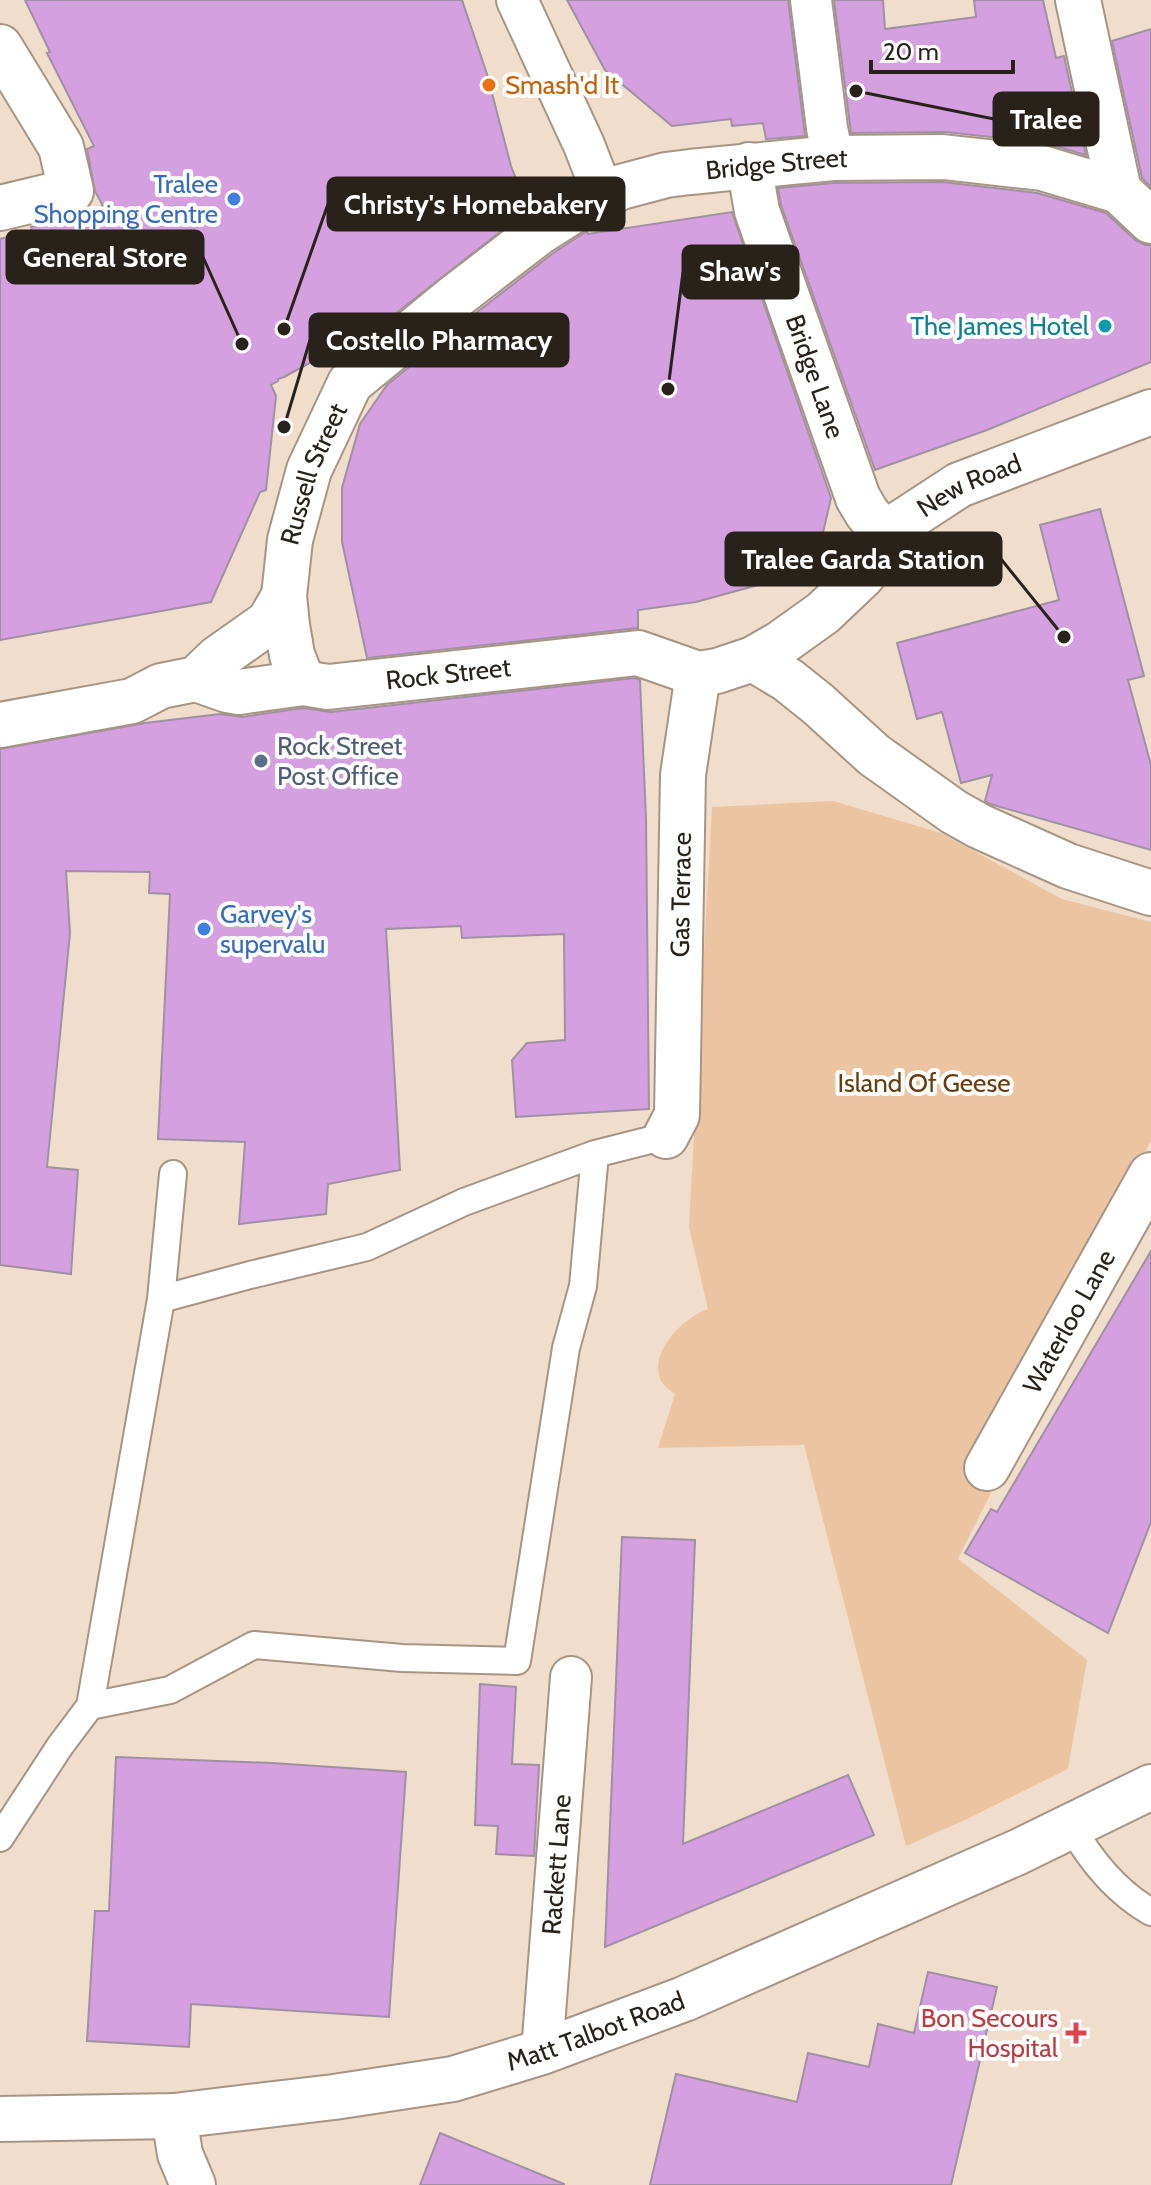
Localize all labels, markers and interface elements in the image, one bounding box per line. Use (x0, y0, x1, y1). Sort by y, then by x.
scale bar (871, 24, 1013, 74)
text: 20 m (883, 37, 939, 66)
place label: Smash'd It (505, 69, 619, 101)
marker: Smash'd It (480, 76, 498, 94)
callout: Tralee (994, 93, 1098, 145)
text: Tralee (1010, 102, 1082, 136)
street label: Bridge Street (704, 142, 848, 186)
place label: Tralee Shopping Centre (34, 168, 218, 230)
callout: Christy's Homebakery (328, 178, 624, 230)
text: Christy's Homebakery (344, 187, 608, 221)
marker: Tralee Shopping Centre (225, 190, 243, 208)
callout: General Store (7, 231, 203, 283)
text: General Store (23, 240, 187, 274)
callout: Shaw's (683, 246, 798, 298)
text: Shaw's (699, 254, 781, 288)
street label: Bridge Lane (779, 310, 852, 443)
place label: The James Hotel (910, 310, 1089, 342)
callout: Costello Pharmacy (310, 314, 568, 366)
marker: The James Hotel (1096, 317, 1114, 335)
text: Costello Pharmacy (326, 323, 552, 357)
street label: Russell Street (273, 398, 354, 548)
street label: New Road (911, 447, 1026, 524)
callout: Tralee Garda Station (726, 533, 1001, 585)
text: Tralee Garda Station (741, 542, 985, 576)
street label: Rock Street (384, 651, 513, 697)
place label: Rock Street Post Office (277, 730, 403, 792)
marker: Rock Street Post Office (252, 752, 270, 770)
street label: Gas Terrace (664, 832, 698, 958)
place label: Garvey's supervalu (220, 898, 325, 960)
marker: Garvey's supervalu (195, 920, 213, 938)
park label: Island Of Geese (838, 1067, 1010, 1099)
street label: Waterloo Lane (1016, 1244, 1122, 1399)
street label: Rackett Lane (535, 1793, 578, 1936)
street label: Matt Talbot Road (503, 1984, 689, 2078)
place label: Bon Secours Hospital (921, 2002, 1058, 2064)
marker: Bon Secours Hospital (1065, 2022, 1087, 2044)

